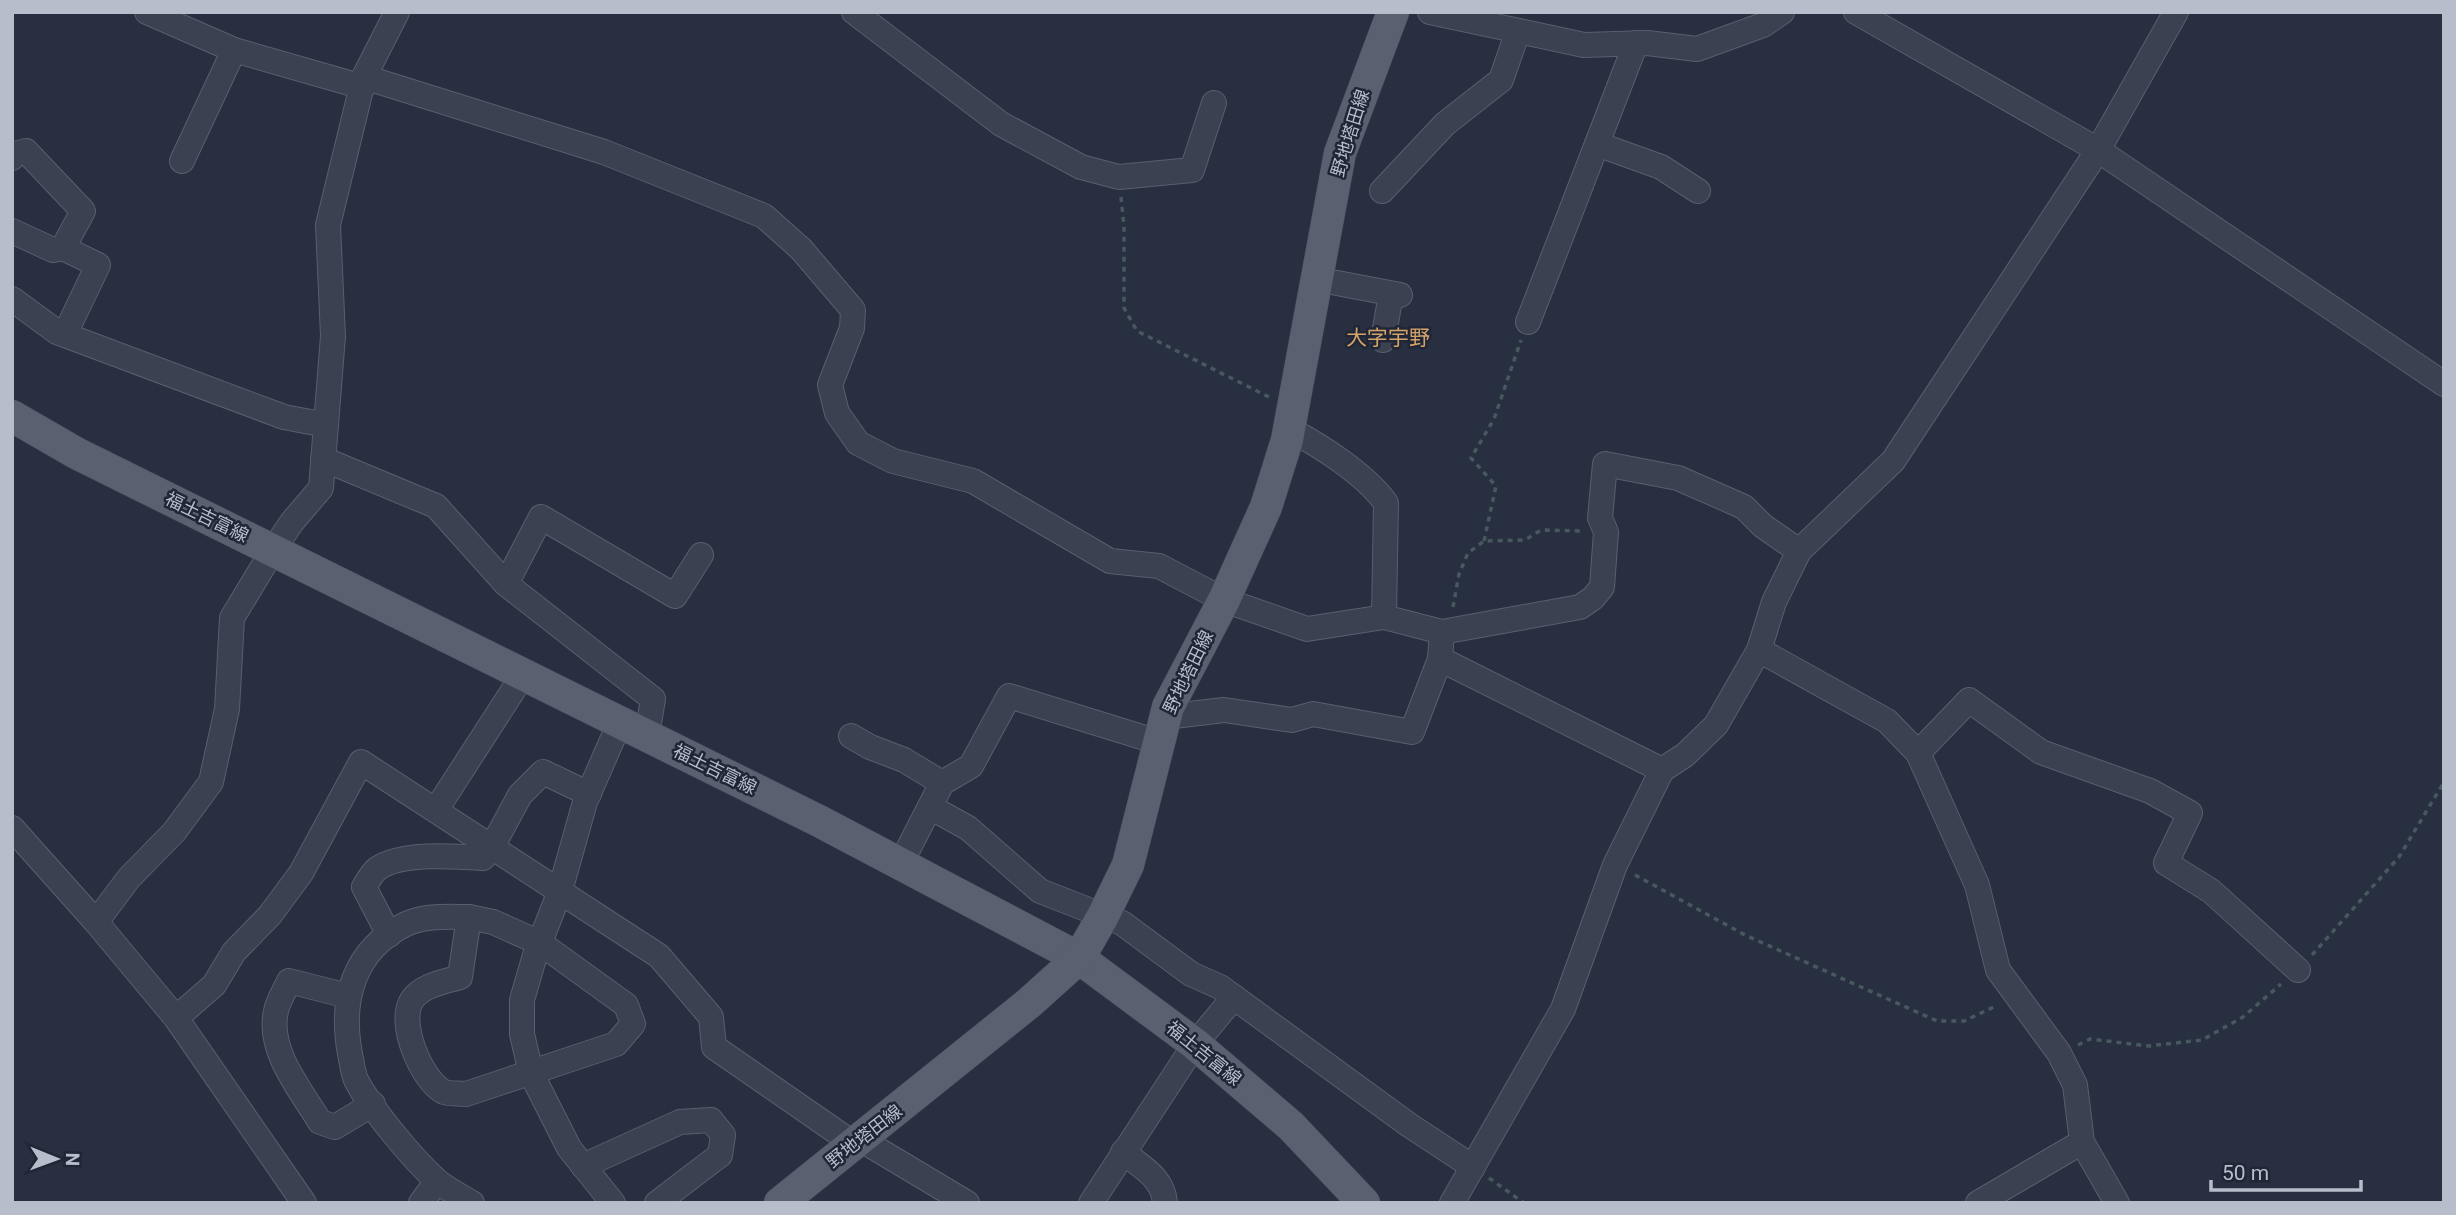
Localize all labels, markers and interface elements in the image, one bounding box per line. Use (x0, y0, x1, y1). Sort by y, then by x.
street label: 野地塔田線 (1327, 87, 1373, 179)
district label: 大字宇野 (1346, 326, 1430, 350)
street label: 福土吉富線 (162, 488, 252, 546)
street label: 野地塔田線 (1159, 627, 1217, 717)
street label: 福土吉富線 (670, 740, 760, 798)
street label: 福土吉富線 (1162, 1017, 1246, 1089)
street label: 野地塔田線 (822, 1100, 906, 1172)
north arrow (21, 1124, 91, 1194)
scale bar (2211, 1148, 2362, 1192)
text: N (61, 1152, 84, 1166)
text: 50 m (2222, 1161, 2269, 1185)

